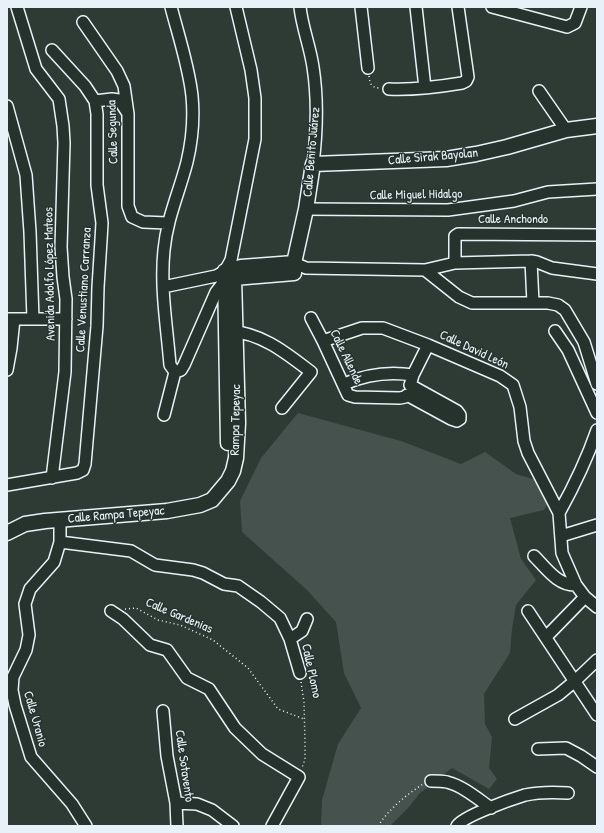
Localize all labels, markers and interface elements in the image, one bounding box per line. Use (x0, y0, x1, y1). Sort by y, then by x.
street label: Calle Segunda (104, 100, 122, 164)
street label: Calle Benito Juárez (300, 106, 324, 198)
street label: Calle Sirak Bayolan (387, 145, 479, 169)
street label: Calle Miguel Hidalgo (369, 186, 463, 204)
street label: Avenida Adolfo López Mateos (41, 207, 59, 341)
street label: Calle Anchondo (478, 212, 548, 228)
street label: Calle Venustiano Carranza (73, 227, 95, 353)
street label: Calle Allende (326, 327, 366, 387)
street label: Calle David León (437, 327, 511, 373)
street label: Rampa Tepeyac (228, 384, 244, 456)
street label: Calle Rampa Tepeyac (67, 503, 165, 527)
street label: Calle Gardenias (143, 595, 215, 637)
street label: Calle Plomo (298, 642, 324, 700)
street label: Calle Uranio (20, 689, 50, 749)
street label: Calle Sotavento (171, 729, 197, 803)

